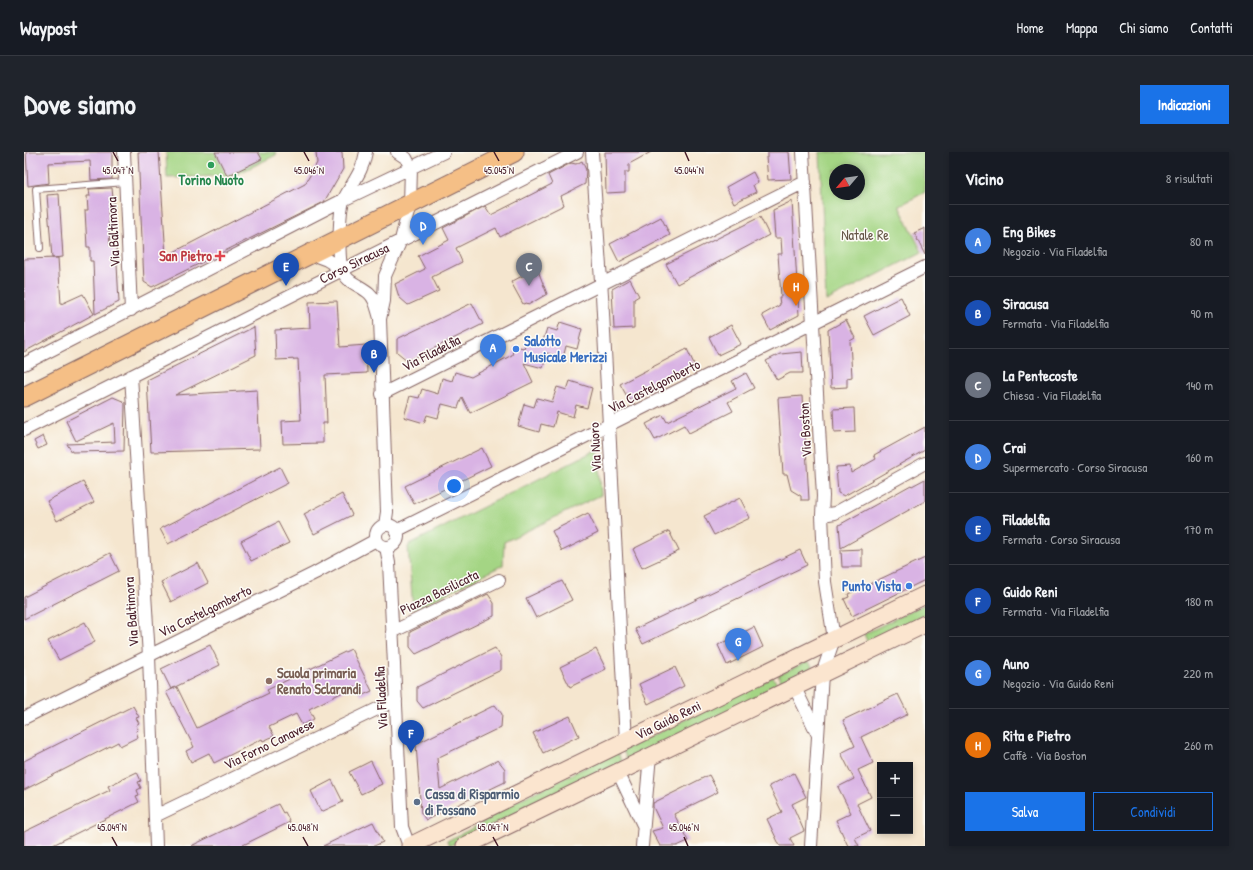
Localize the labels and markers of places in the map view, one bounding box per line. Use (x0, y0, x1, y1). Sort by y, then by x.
marker: Torino Nuoto (206, 160, 216, 170)
place label: Torino Nuoto (177, 170, 244, 189)
pin: D (410, 212, 436, 245)
place label: San Pietro (159, 246, 212, 265)
marker: San Pietro (215, 251, 225, 261)
pin: E (273, 253, 299, 286)
pin: C (516, 253, 542, 286)
pin: H (783, 273, 809, 306)
place label: Salotto Musicale Merizzi (524, 331, 607, 366)
pin: A (480, 334, 506, 367)
pin: B (361, 340, 387, 373)
marker: Salotto Musicale Merizzi (511, 344, 521, 354)
place label: Punto Vista (842, 576, 902, 595)
marker: Punto Vista (904, 581, 914, 591)
pin: G (725, 628, 751, 661)
place label: Scuola primaria Renato Sclarandi (277, 663, 361, 698)
marker: Scuola primaria Renato Sclarandi (264, 676, 274, 686)
pin: F (398, 720, 424, 753)
place label: Cassa di Risparmio di Fossano (425, 784, 520, 819)
marker: Cassa di Risparmio di Fossano (412, 797, 422, 807)

